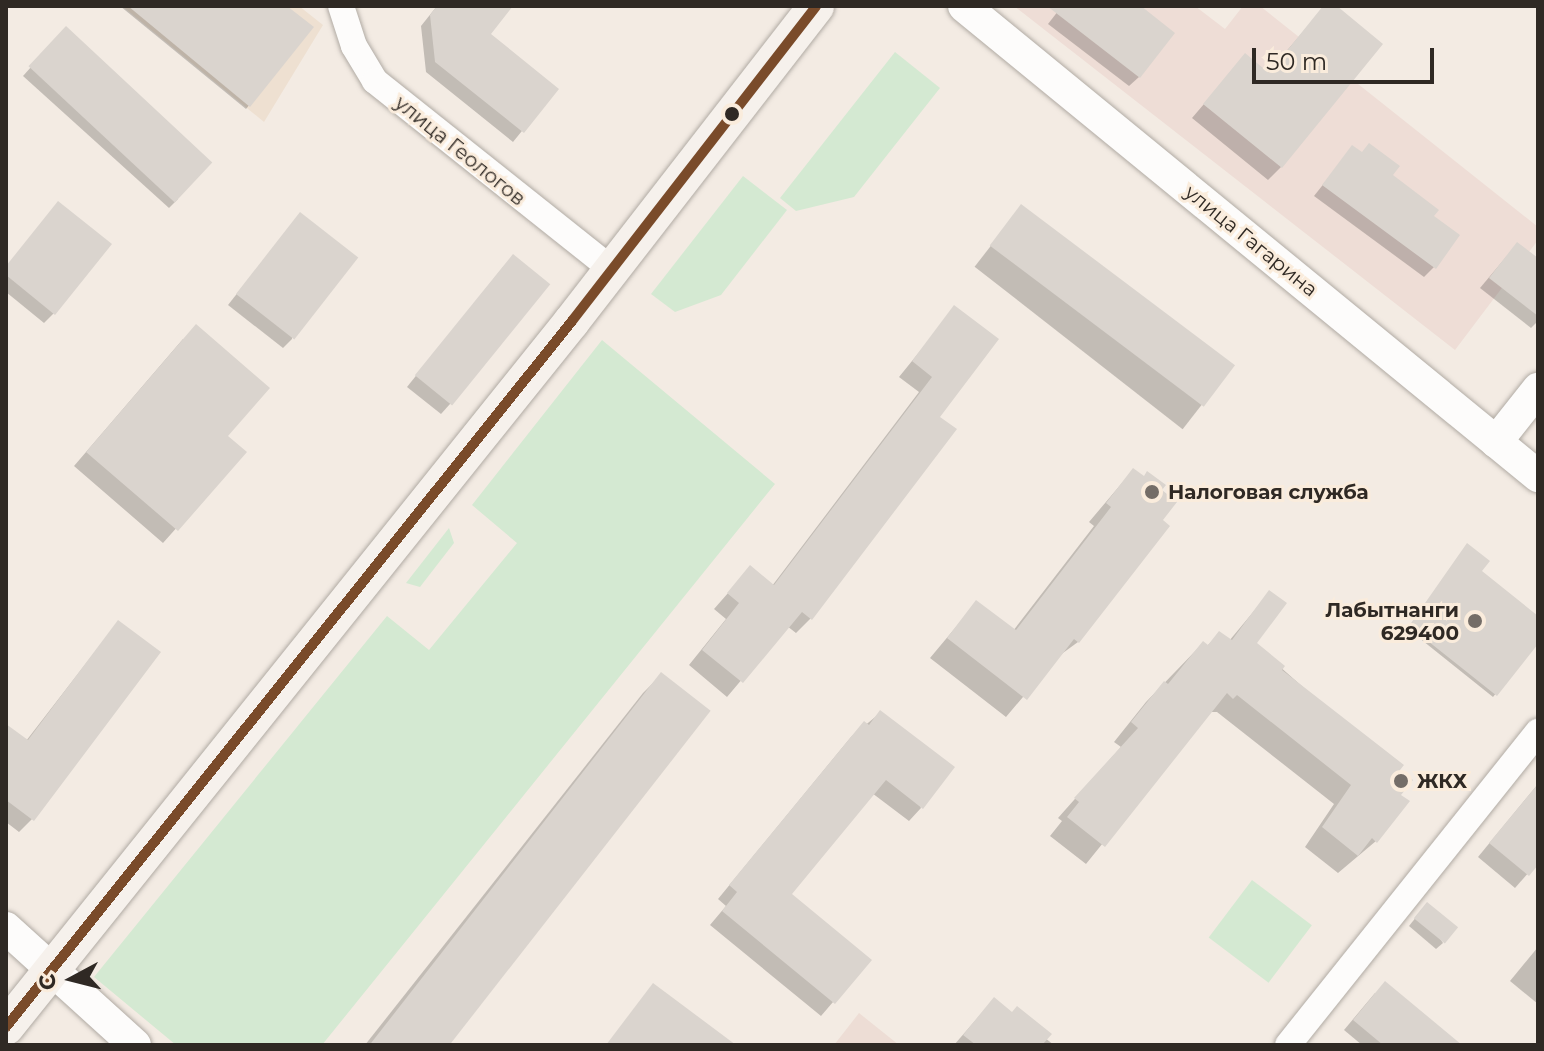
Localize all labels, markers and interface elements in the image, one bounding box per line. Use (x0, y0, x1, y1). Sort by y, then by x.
scale bar (1256, 32, 1438, 82)
text: 50 m (1266, 47, 1327, 76)
street label: улица Геологов (390, 91, 530, 211)
unlabelled marker (724, 106, 740, 122)
street label: улица Гагарина (1180, 180, 1322, 302)
place label: Налоговая служба (1168, 480, 1369, 504)
marker: Налоговая служба (1143, 483, 1161, 501)
place label: Лабытнанги 629400 (1325, 598, 1459, 645)
marker: Лабытнанги 629400 (1466, 612, 1484, 630)
place label: ЖКХ (1417, 769, 1467, 793)
marker: ЖКХ (1392, 772, 1410, 790)
north arrow (32, 939, 112, 1019)
text: С (33, 972, 62, 992)

